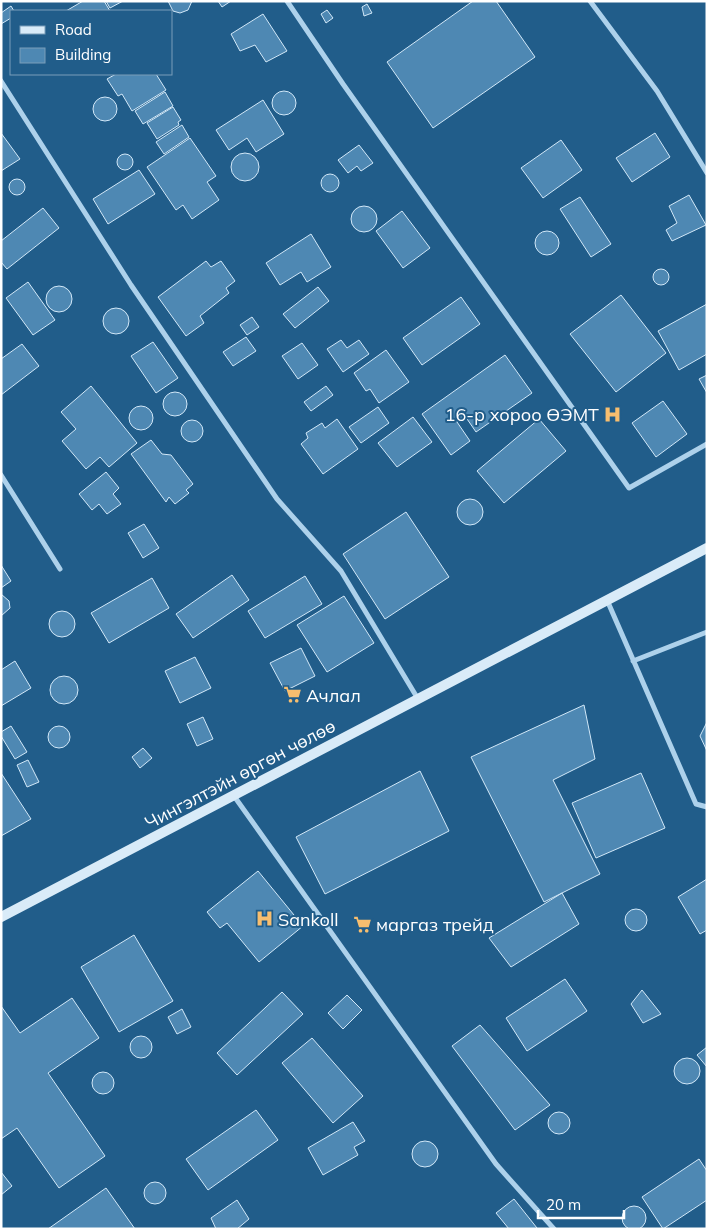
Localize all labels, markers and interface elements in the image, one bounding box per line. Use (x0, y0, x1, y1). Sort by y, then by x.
legend (10, 10, 172, 75)
text: Road (55, 20, 92, 39)
text: Building (55, 45, 111, 64)
place label: 16-р хороо ӨЭМТ (445, 403, 599, 426)
hospital icon: 16-р хороо ӨЭМТ (603, 404, 623, 424)
place label: Ачлал (306, 684, 361, 707)
supermarket icon: Ачлал (282, 685, 302, 705)
street label: Чингэлтэйн өргөн чөлөө (141, 714, 339, 834)
place label: Sankoll (278, 908, 338, 931)
hospital icon: Sankoll (254, 909, 274, 929)
place label: маргаз трейд (376, 913, 494, 936)
supermarket icon: маргаз трейд (352, 914, 372, 934)
scale bar (538, 1188, 624, 1220)
text: 20 m (546, 1195, 581, 1214)

